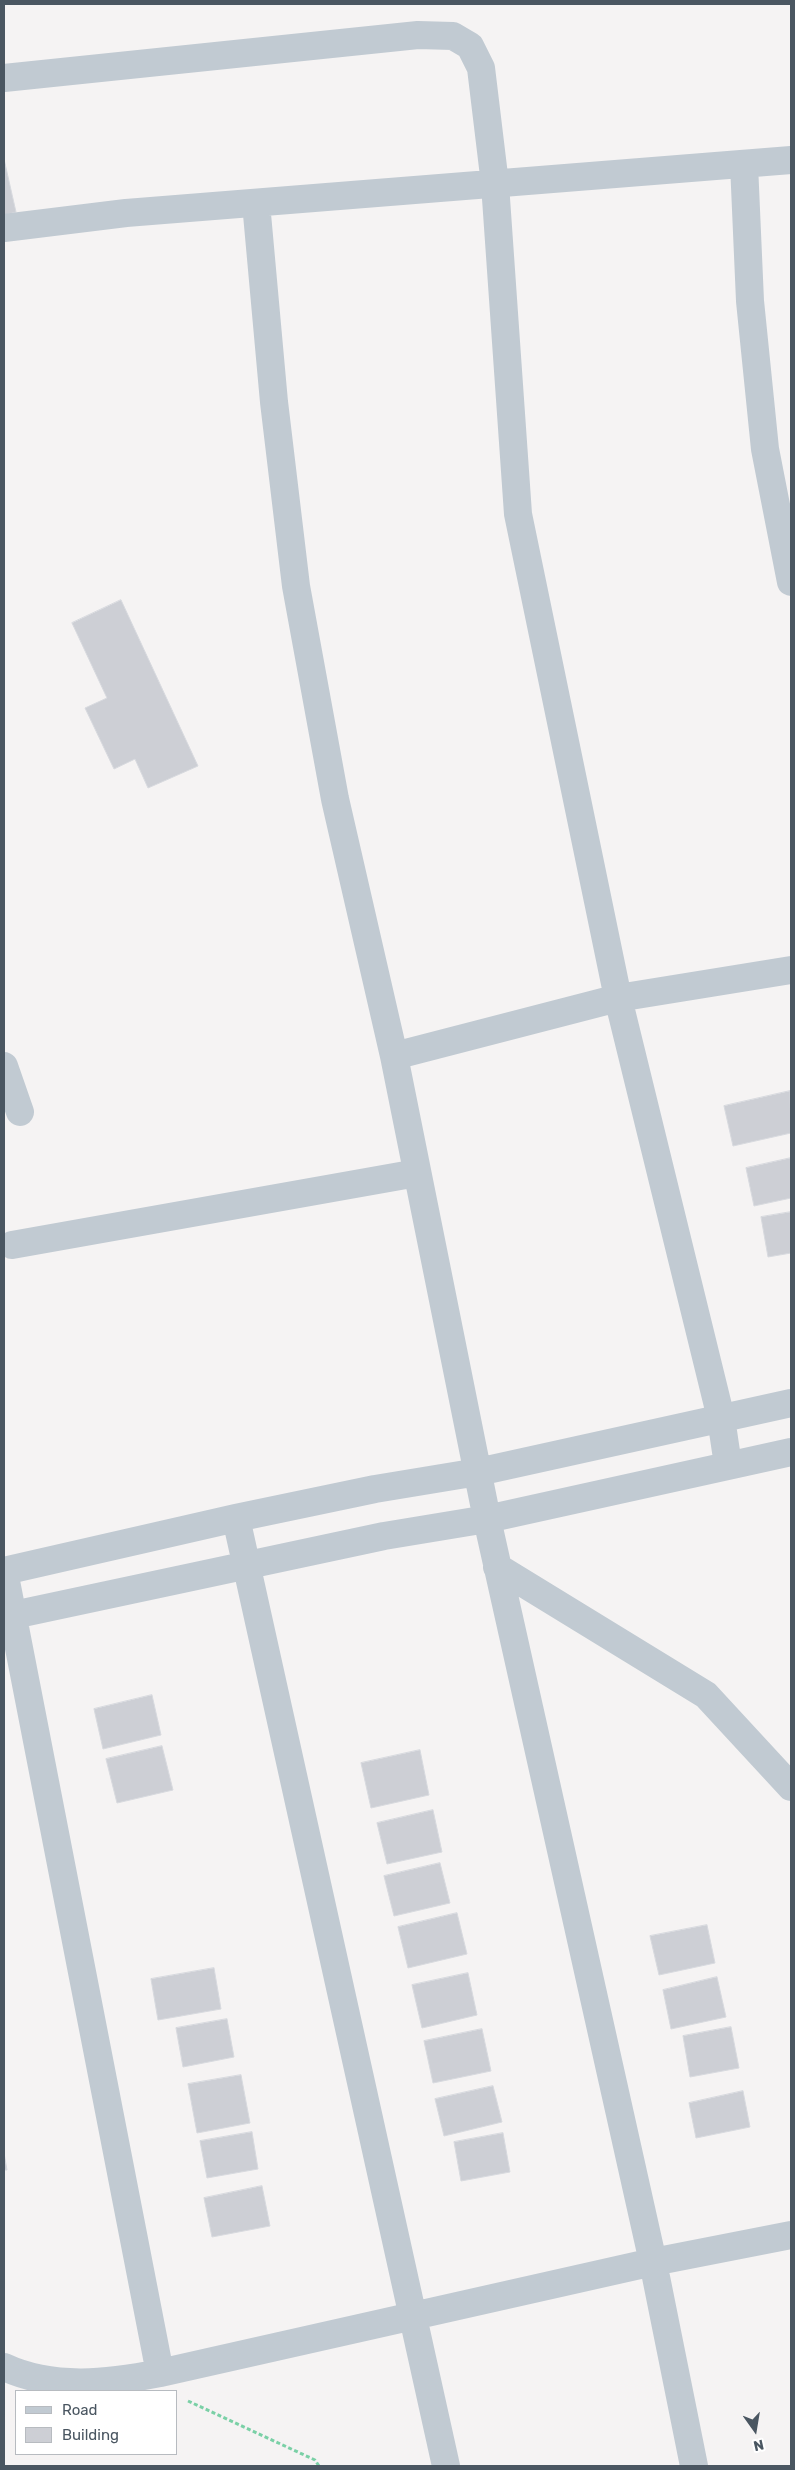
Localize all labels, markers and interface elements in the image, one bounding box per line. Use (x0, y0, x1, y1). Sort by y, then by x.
legend (15, 2390, 178, 2455)
text: Road (62, 2401, 98, 2419)
north arrow (730, 2405, 780, 2455)
text: Building (62, 2426, 119, 2444)
text: N (752, 2436, 765, 2455)

